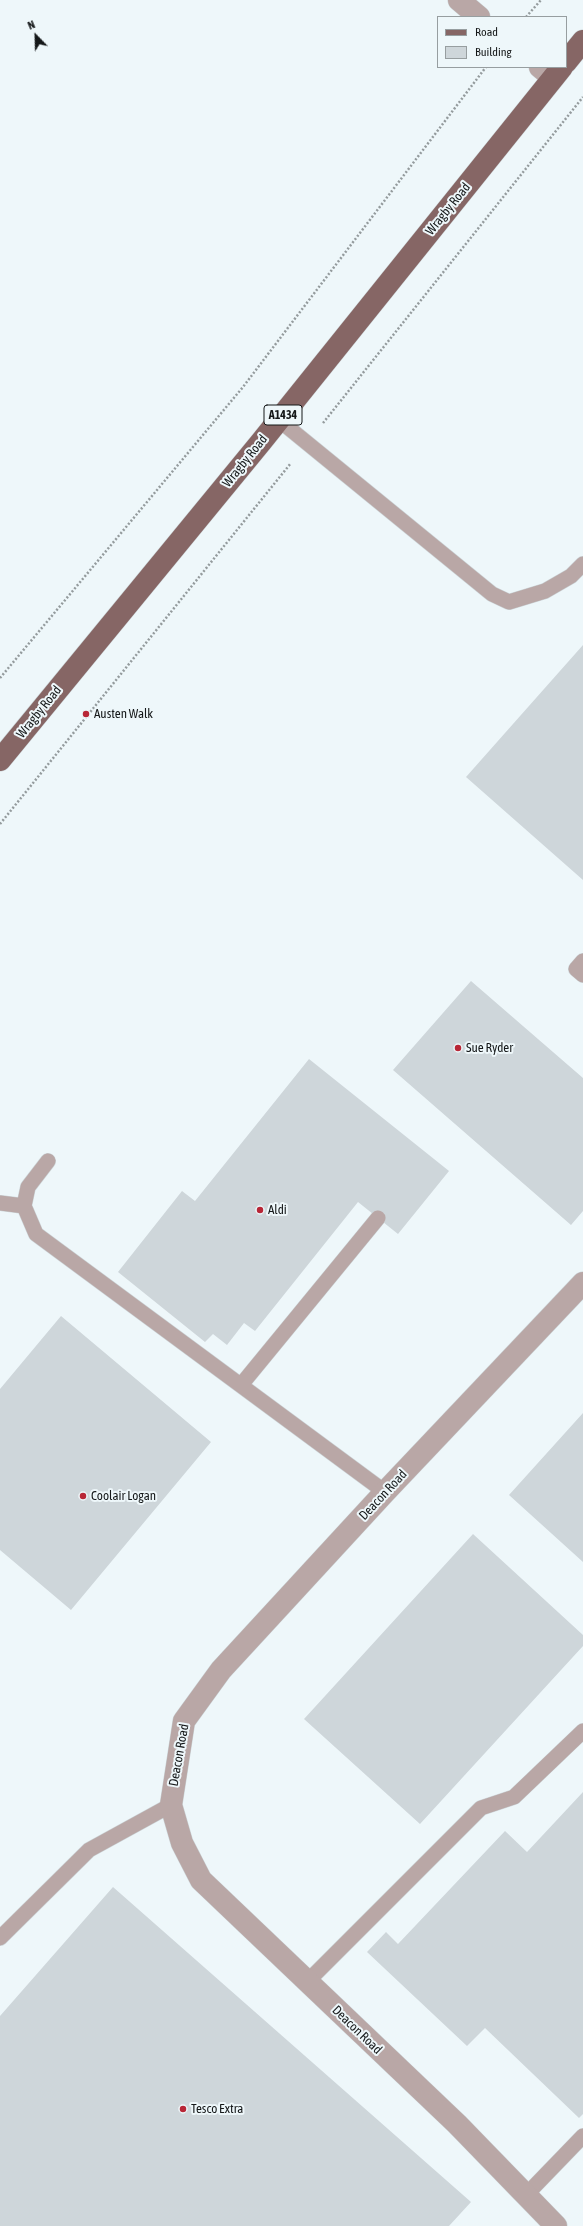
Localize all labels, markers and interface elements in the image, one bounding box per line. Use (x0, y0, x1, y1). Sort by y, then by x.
north arrow (16, 16, 56, 56)
legend (437, 16, 567, 68)
text: N (26, 18, 37, 32)
text: Road (475, 25, 498, 39)
text: Building (475, 45, 512, 59)
street label: Wragby Road (422, 180, 474, 238)
road number: A1434 (264, 405, 302, 425)
street label: Wragby Road (219, 432, 271, 490)
street label: Wragby Road (13, 683, 65, 741)
place label: Austen Walk (94, 706, 153, 722)
marker: Austen Walk (81, 709, 91, 719)
place label: Sue Ryder (466, 1040, 513, 1056)
marker: Sue Ryder (453, 1043, 463, 1053)
place label: Aldi (268, 1202, 287, 1218)
marker: Aldi (255, 1205, 265, 1215)
street label: Deacon Road (356, 1467, 410, 1523)
place label: Coolair Logan (91, 1488, 156, 1504)
marker: Coolair Logan (78, 1491, 88, 1501)
street label: Deacon Road (166, 1723, 192, 1787)
street label: Deacon Road (329, 2002, 385, 2058)
place label: Tesco Extra (191, 2101, 243, 2117)
marker: Tesco Extra (178, 2104, 188, 2114)

